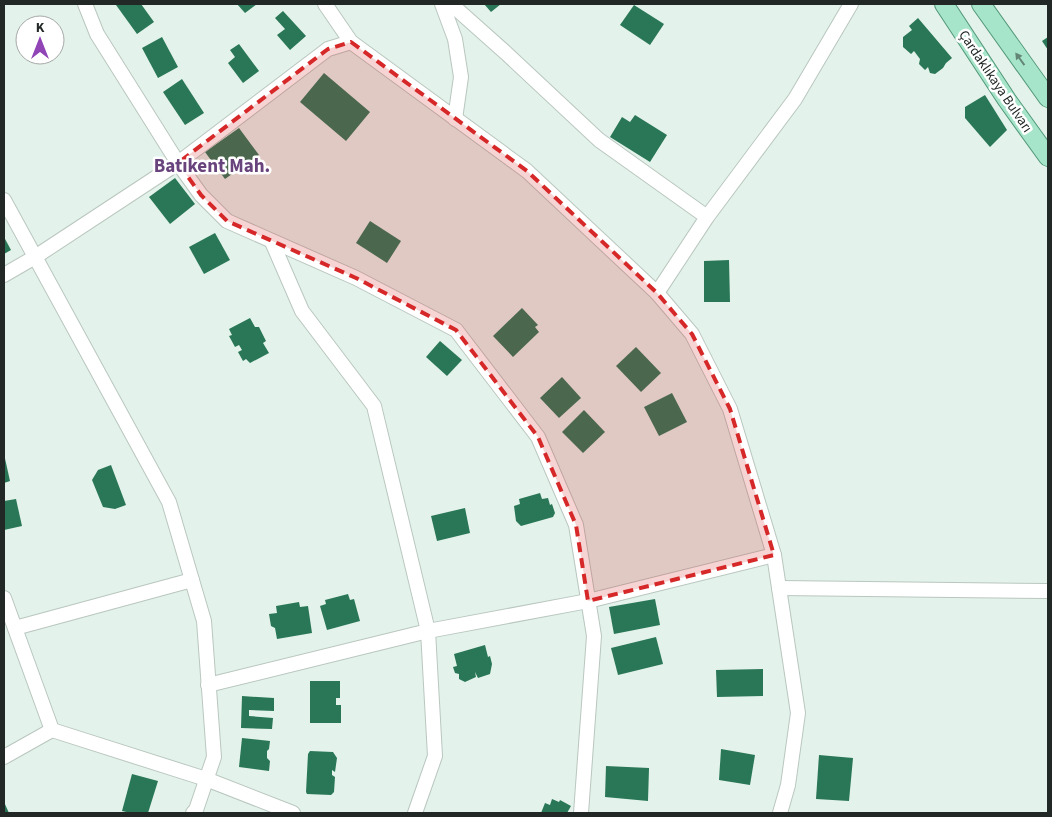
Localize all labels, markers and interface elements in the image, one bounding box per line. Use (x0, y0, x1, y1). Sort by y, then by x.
north arrow (15, 15, 65, 65)
text: K (36, 18, 45, 38)
street label: Çardaklıkaya Bulvarı (953, 26, 1037, 137)
one-way arrow (1015, 52, 1025, 65)
district label: Batıkent Mah. (154, 153, 270, 180)

